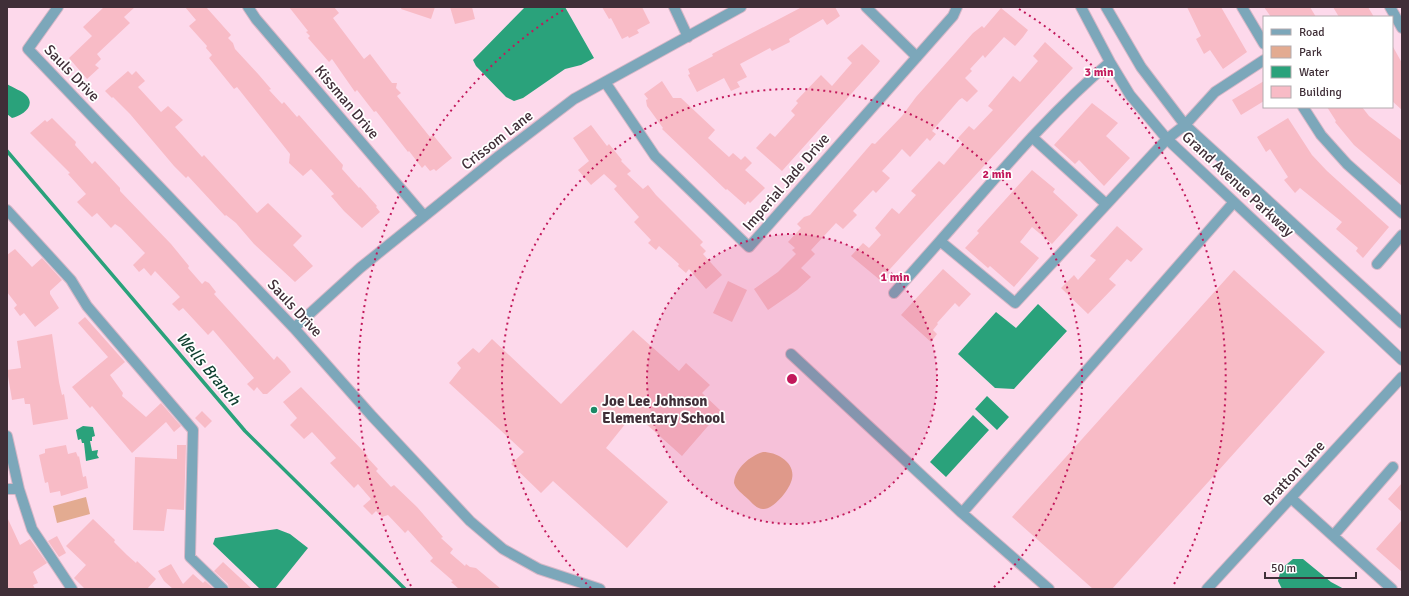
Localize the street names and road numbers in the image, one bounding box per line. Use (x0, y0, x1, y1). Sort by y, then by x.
street label: Sauls Drive (41, 41, 103, 105)
street label: Kissman Drive (311, 61, 383, 143)
street label: Crissom Lane (458, 106, 536, 174)
street label: Grand Avenue Parkway (1178, 128, 1298, 240)
street label: Imperial Jade Drive (739, 130, 833, 234)
street label: Sauls Drive (264, 276, 326, 340)
street label: Bratton Lane (1259, 437, 1329, 509)

